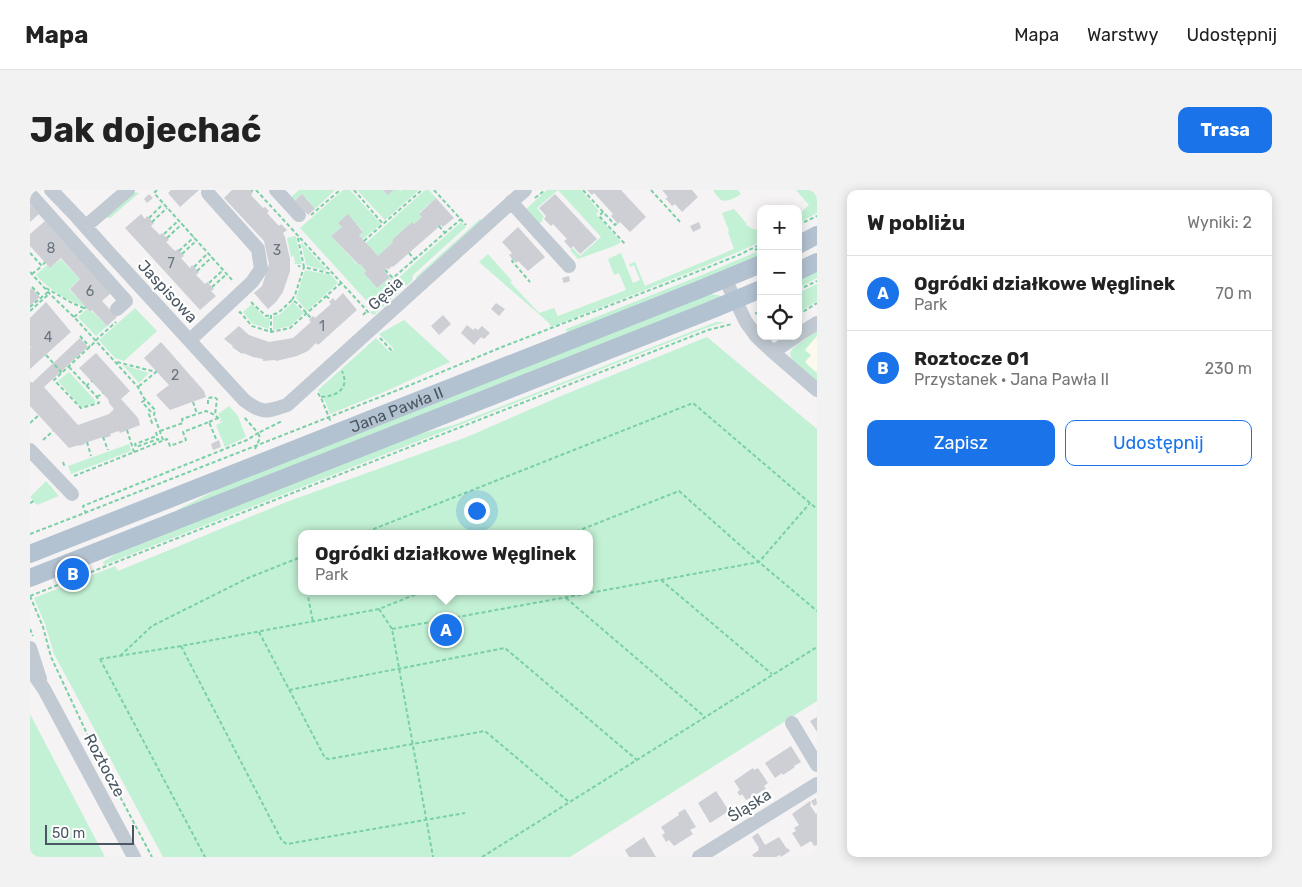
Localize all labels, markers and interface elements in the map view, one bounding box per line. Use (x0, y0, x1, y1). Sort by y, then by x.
text: Mapa (25, 21, 88, 49)
text: Mapa (1014, 24, 1059, 46)
text: Warstwy (1087, 24, 1158, 46)
text: Udostępnij (1186, 24, 1277, 46)
button: Trasa (1178, 107, 1272, 153)
text: Jak dojechać (30, 109, 261, 151)
map controls (757, 205, 802, 340)
button: + (757, 205, 802, 250)
text: W pobliżu (867, 210, 965, 235)
text: Wyniki: 2 (1187, 213, 1252, 232)
house number: 8 (47, 240, 56, 257)
house number: 3 (273, 242, 281, 259)
button: − (757, 250, 802, 295)
house number: 7 (167, 255, 175, 272)
street label: Jaspisowa (134, 256, 202, 327)
text: Ogródki działkowe Węglinek (914, 272, 1175, 295)
street label: Gęsia (364, 273, 407, 315)
house number: 6 (86, 283, 94, 300)
text: A (877, 284, 889, 303)
text: 70 m (1215, 284, 1252, 303)
button: locate (757, 295, 802, 340)
text: Park (914, 295, 947, 314)
house number: 1 (319, 318, 325, 335)
house number: 4 (44, 329, 53, 346)
text: Roztocze 01 (914, 347, 1029, 370)
text: B (877, 359, 889, 378)
text: 230 m (1205, 359, 1252, 378)
house number: 2 (171, 367, 179, 384)
text: Przystanek · Jana Pawła II (914, 370, 1109, 389)
street label: Jana Pawła II (347, 383, 446, 437)
button: Zapisz (867, 420, 1055, 466)
button: Udostępnij (1065, 420, 1252, 466)
your location (464, 498, 490, 524)
popup (298, 530, 593, 595)
text: Ogródki działkowe Węglinek (315, 542, 576, 565)
pin: B (57, 555, 89, 593)
text: Park (315, 565, 348, 584)
pin: A (430, 611, 462, 649)
street label: Roztocze (80, 730, 129, 800)
street label: Śląska (723, 784, 775, 826)
scale bar (45, 822, 134, 845)
text: 50 m (52, 825, 85, 842)

